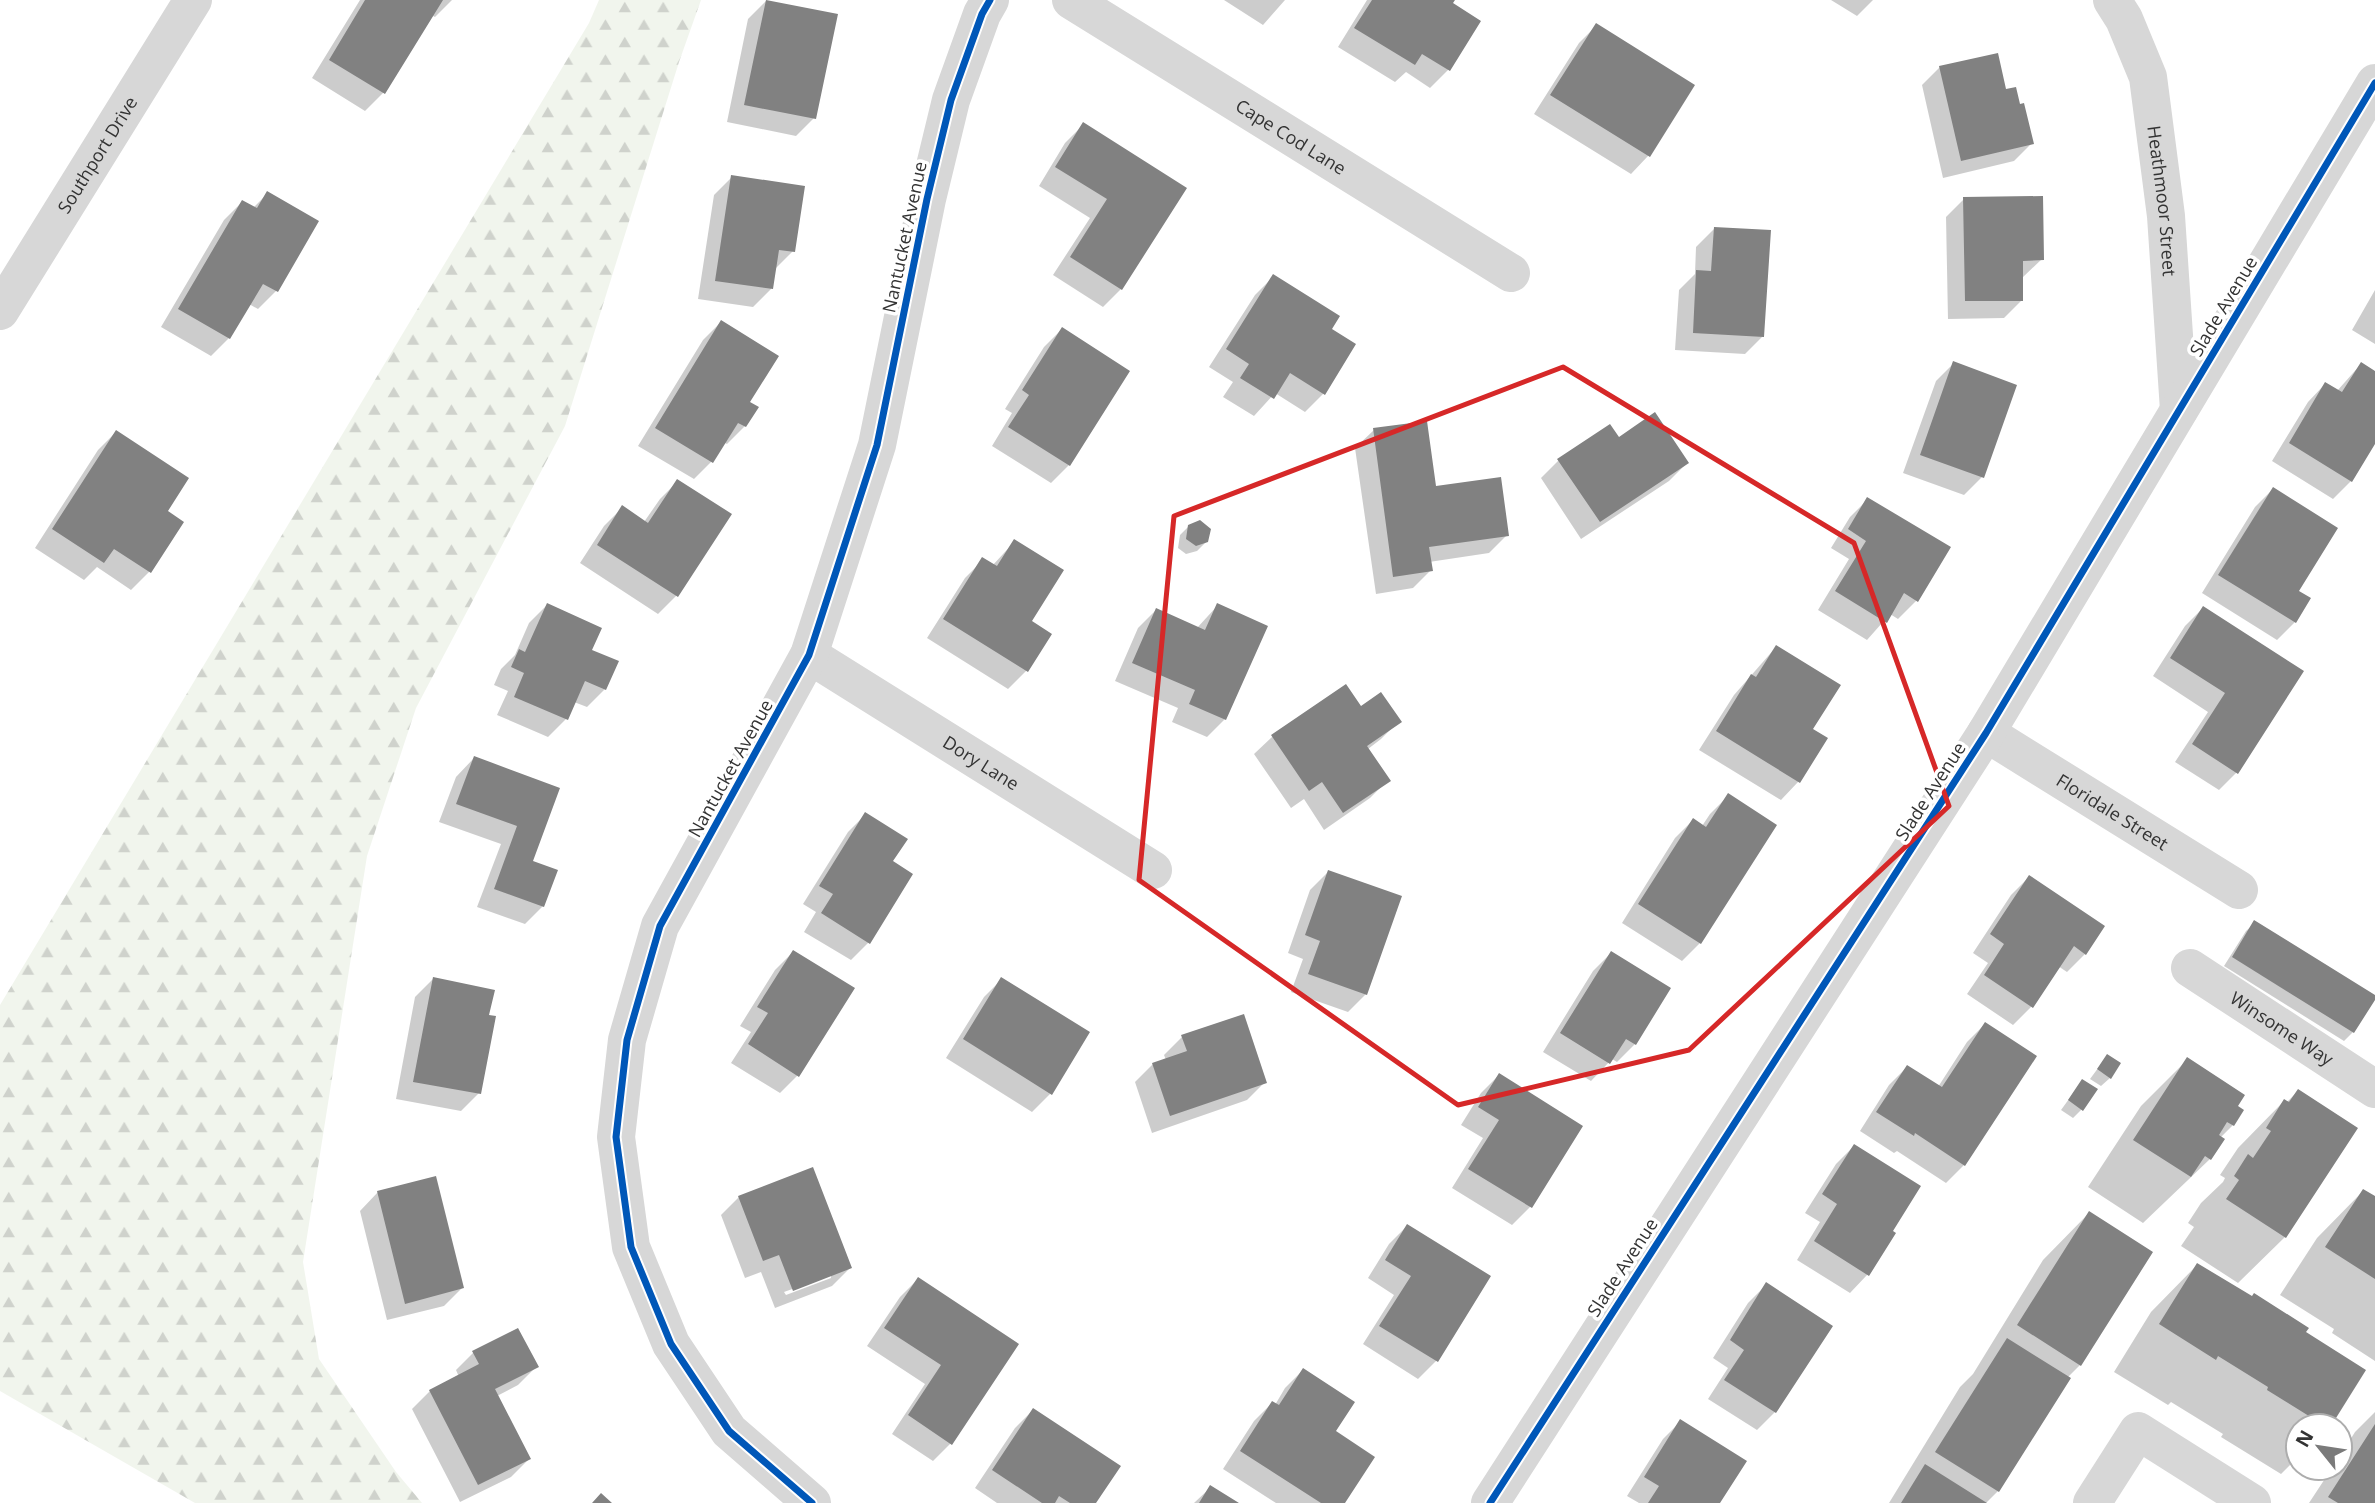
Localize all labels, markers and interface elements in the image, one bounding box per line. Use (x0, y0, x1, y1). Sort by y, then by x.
street label: Southport Drive (52, 92, 142, 218)
street label: Cape Cod Lane (1231, 93, 1351, 180)
street label: Heathmoor Street (2142, 124, 2182, 277)
street label: Nantucket Avenue (876, 159, 932, 315)
street label: Slade Avenue (2184, 251, 2262, 361)
street label: Nantucket Avenue (682, 695, 778, 841)
street label: Dory Lane (939, 730, 1024, 795)
street label: Slade Avenue (1889, 737, 1971, 845)
street label: Floridale Street (2052, 768, 2173, 855)
street label: Winsome Way (2226, 986, 2339, 1071)
street label: Slade Avenue (1581, 1213, 1663, 1321)
north arrow (2284, 1412, 2354, 1482)
text: N (2289, 1425, 2319, 1452)

